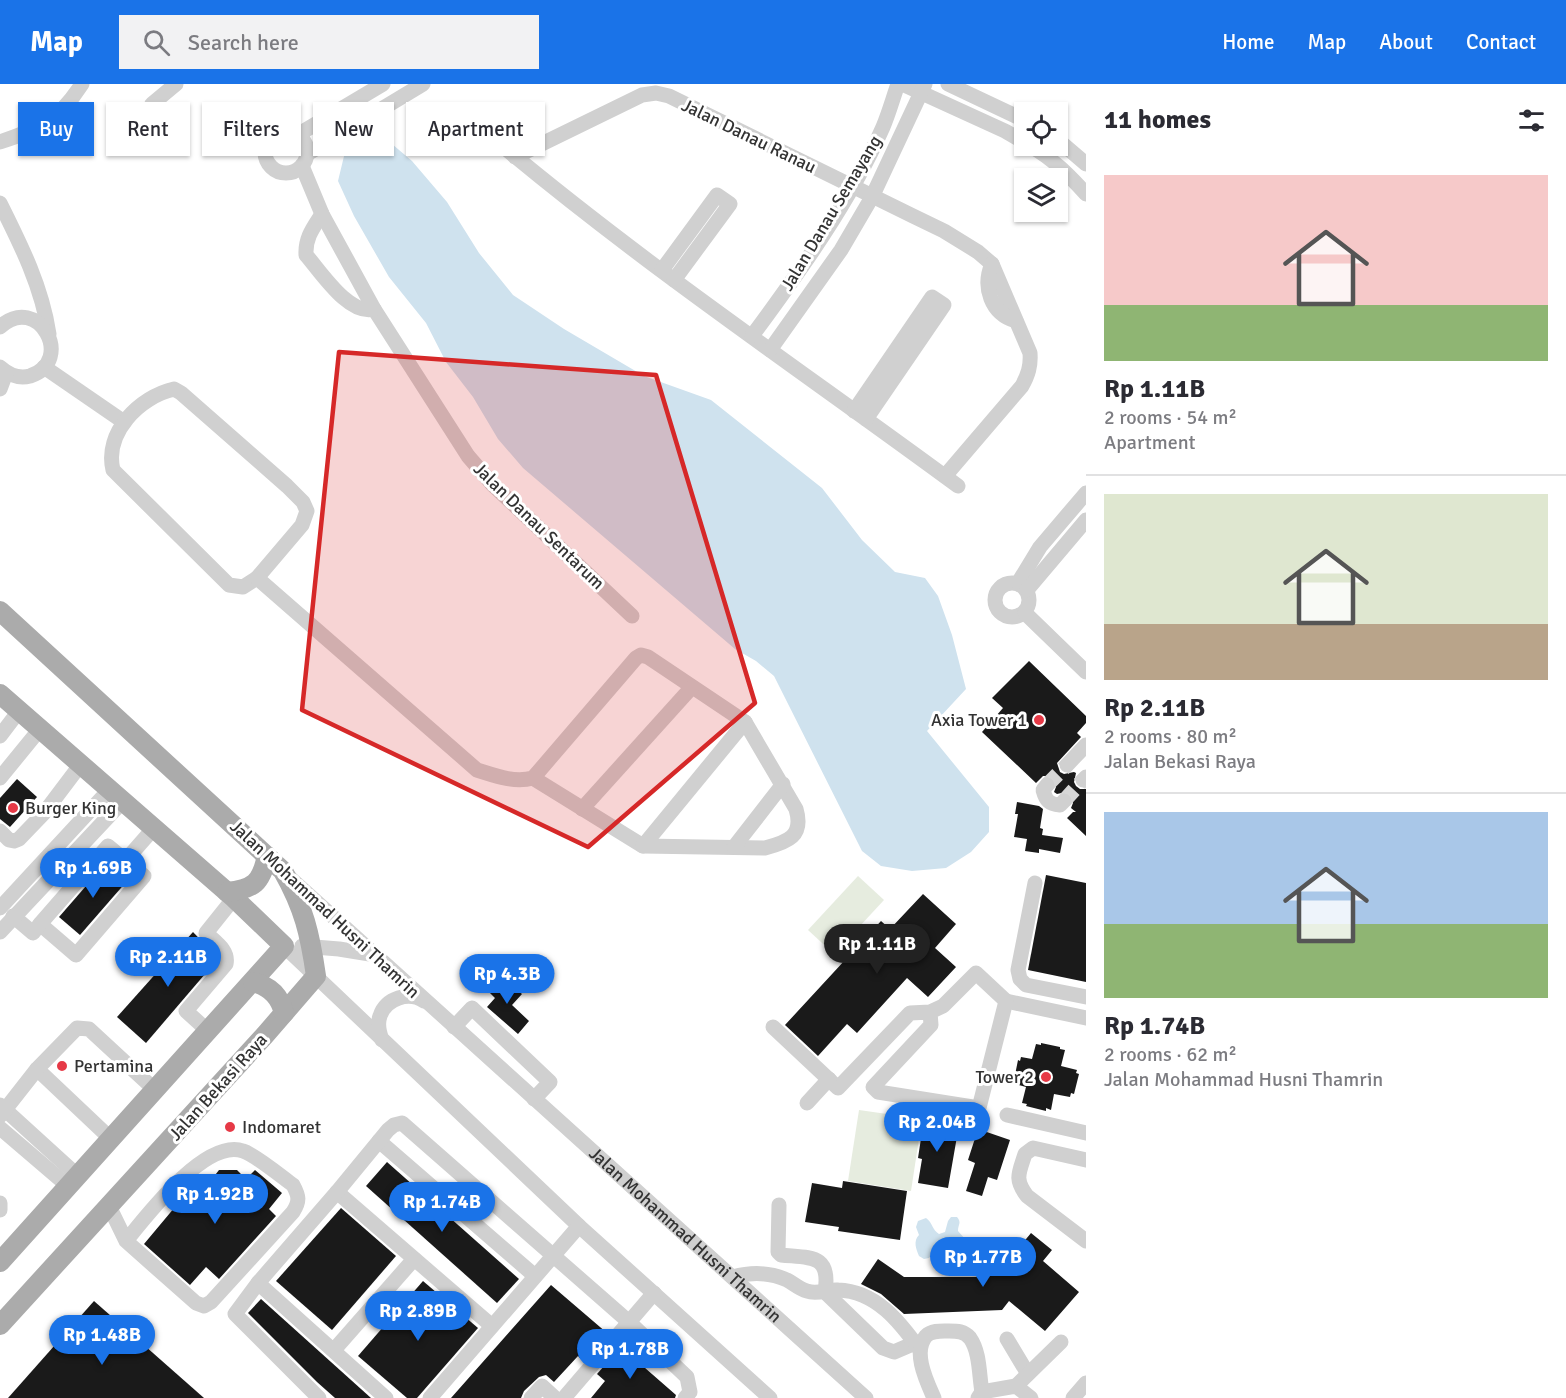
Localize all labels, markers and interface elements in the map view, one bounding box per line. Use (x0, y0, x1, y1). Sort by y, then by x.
search box (119, 15, 539, 69)
text: Map (30, 25, 83, 59)
icon: search (140, 26, 173, 59)
text: Search here (188, 29, 299, 56)
text: Home (1222, 29, 1275, 55)
text: Map (1308, 29, 1346, 55)
text: About (1379, 29, 1433, 55)
text: Contact (1466, 29, 1536, 55)
street label: Jalan Danau Ranau (678, 94, 820, 178)
chip: Buy (18, 102, 94, 156)
chip: Rent (106, 102, 190, 156)
chip: Filters (202, 102, 301, 156)
chip: New (313, 102, 394, 156)
chip: Apartment (406, 102, 545, 156)
map controls (1014, 102, 1068, 222)
button: locate (1014, 102, 1068, 156)
text: 11 homes (1104, 104, 1211, 136)
icon: filters (1515, 104, 1548, 137)
street label: Jalan Danau Semayang (776, 131, 886, 295)
button: layers (1014, 168, 1068, 222)
icon: home (1272, 214, 1380, 322)
text: Rp 1.11B (1104, 373, 1205, 405)
text: 2 rooms · 54 m² (1104, 405, 1237, 430)
text: Apartment (1104, 430, 1196, 455)
street label: Jalan Danau Sentarum (469, 458, 609, 594)
icon: home (1272, 533, 1380, 641)
text: Rp 2.11B (1104, 692, 1205, 724)
place label: Axia Tower 1 (931, 709, 1027, 731)
marker: Axia Tower 1 (1032, 713, 1046, 727)
text: 2 rooms · 80 m² (1104, 724, 1237, 749)
text: Jalan Bekasi Raya (1104, 749, 1256, 774)
place label: Burger King (25, 797, 116, 819)
marker: Burger King (6, 801, 20, 815)
street label: Jalan Mohammad Husni Thamrin (226, 815, 424, 1003)
pin: Rp 1.69B (31, 848, 155, 899)
icon: home (1272, 851, 1380, 959)
text: Rp 1.69B (54, 855, 132, 880)
pin: Rp 1.11B (815, 924, 939, 975)
text: Rp 1.11B (838, 931, 916, 956)
pin: Rp 2.11B (106, 937, 230, 988)
text: Rp 2.11B (129, 944, 207, 969)
pin: Rp 4.3B (452, 954, 562, 1005)
text: Rp 4.3B (473, 961, 541, 986)
text: Rp 1.74B (1104, 1010, 1205, 1042)
street label: Jalan Bekasi Raya (164, 1029, 272, 1145)
text: 2 rooms · 62 m² (1104, 1042, 1237, 1067)
place label: Pertamina (74, 1055, 153, 1077)
marker: Pertamina (55, 1059, 69, 1073)
place label: Tower 2 (975, 1066, 1034, 1088)
text: Jalan Mohammad Husni Thamrin (1104, 1067, 1383, 1092)
marker: Tower 2 (1039, 1070, 1053, 1084)
pin: Rp 2.04B (875, 1102, 999, 1153)
text: Rp 2.04B (898, 1109, 976, 1134)
place label: Indomaret (242, 1116, 321, 1138)
marker: Indomaret (223, 1120, 237, 1134)
street label: Jalan Mohammad Husni Thamrin (585, 1142, 786, 1327)
pin: Rp 1.92B (153, 1174, 277, 1225)
text: Rp 1.92B (176, 1181, 254, 1206)
pin: Rp 1.74B (380, 1182, 504, 1233)
text: Rp 1.74B (403, 1189, 481, 1214)
pin: Rp 1.77B (921, 1237, 1045, 1288)
text: Rp 1.77B (944, 1244, 1022, 1269)
pin: Rp 2.89B (356, 1291, 480, 1342)
text: Rp 2.89B (379, 1298, 457, 1323)
pin: Rp 1.48B (40, 1315, 164, 1366)
text: Rp 1.48B (63, 1322, 141, 1347)
pin: Rp 1.78B (568, 1329, 692, 1380)
text: Rp 1.78B (591, 1336, 669, 1361)

